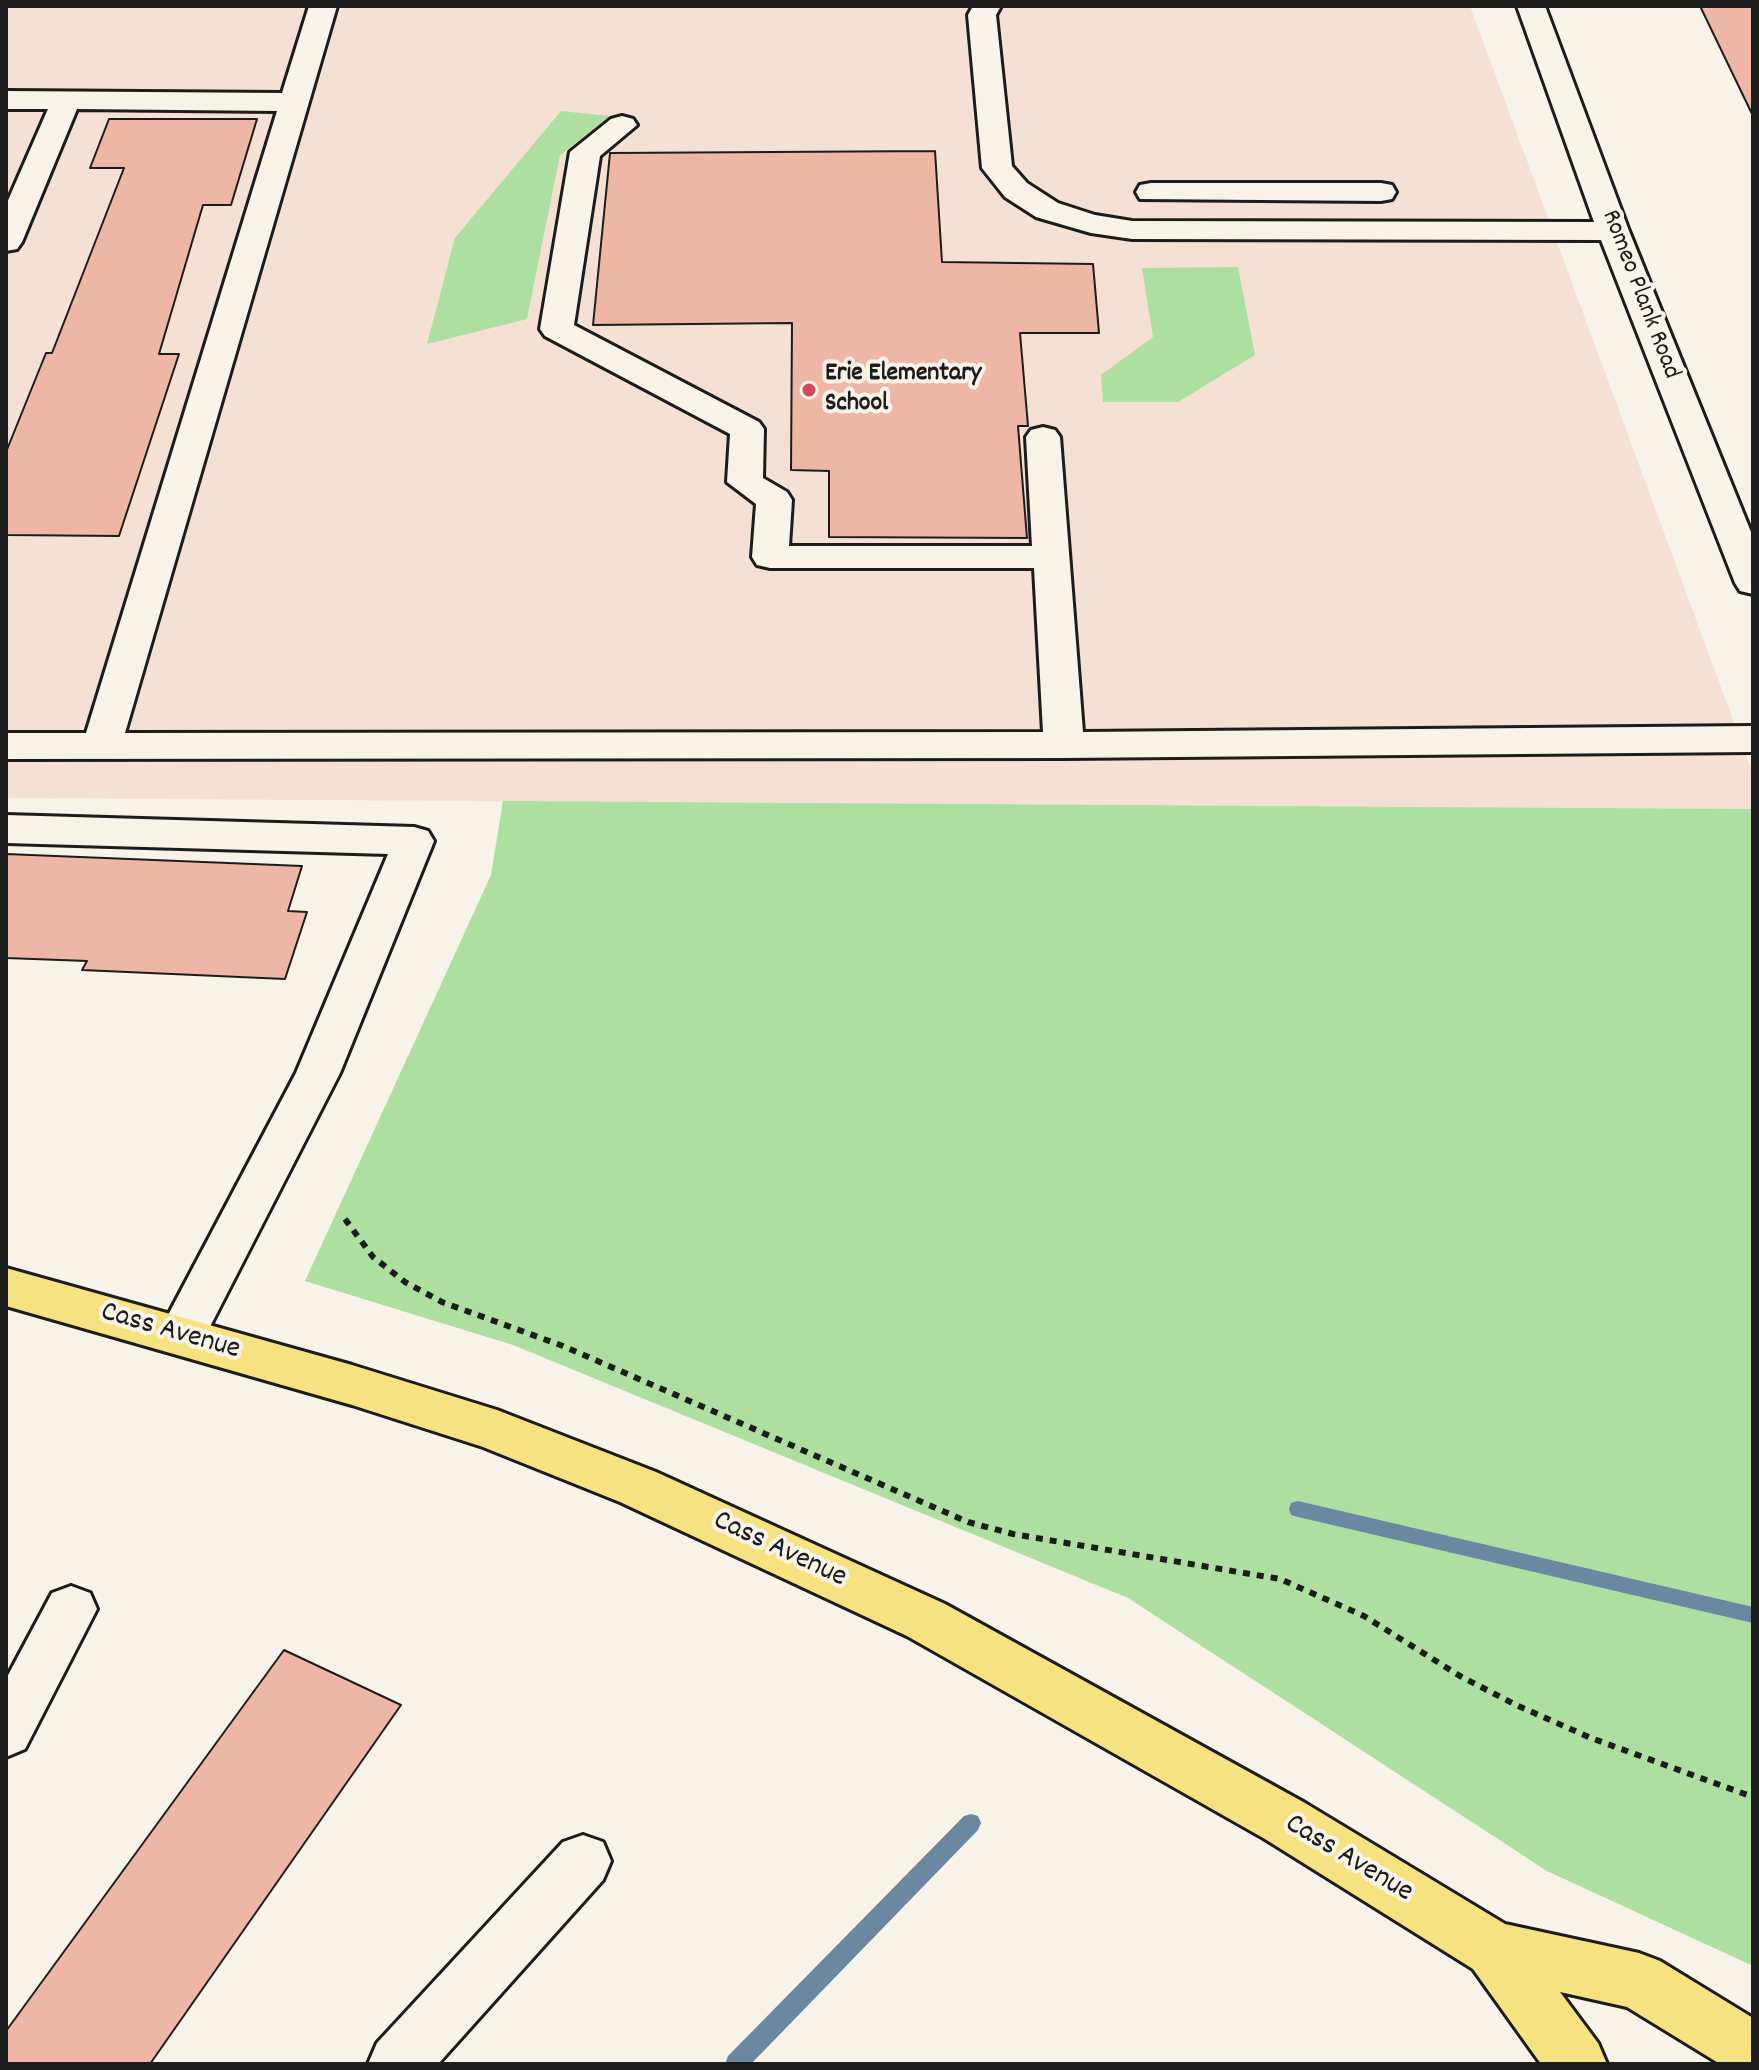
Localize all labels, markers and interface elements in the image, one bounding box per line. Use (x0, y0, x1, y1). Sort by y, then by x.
street label: Romeo Plank Road (1592, 206, 1686, 384)
place label: Erie Elementary School (825, 359, 981, 420)
marker: Erie Elementary School (800, 381, 818, 399)
street label: Cass Avenue (96, 1296, 244, 1370)
street label: Cass Avenue (707, 1504, 851, 1598)
street label: Cass Avenue (1277, 1808, 1419, 1912)

